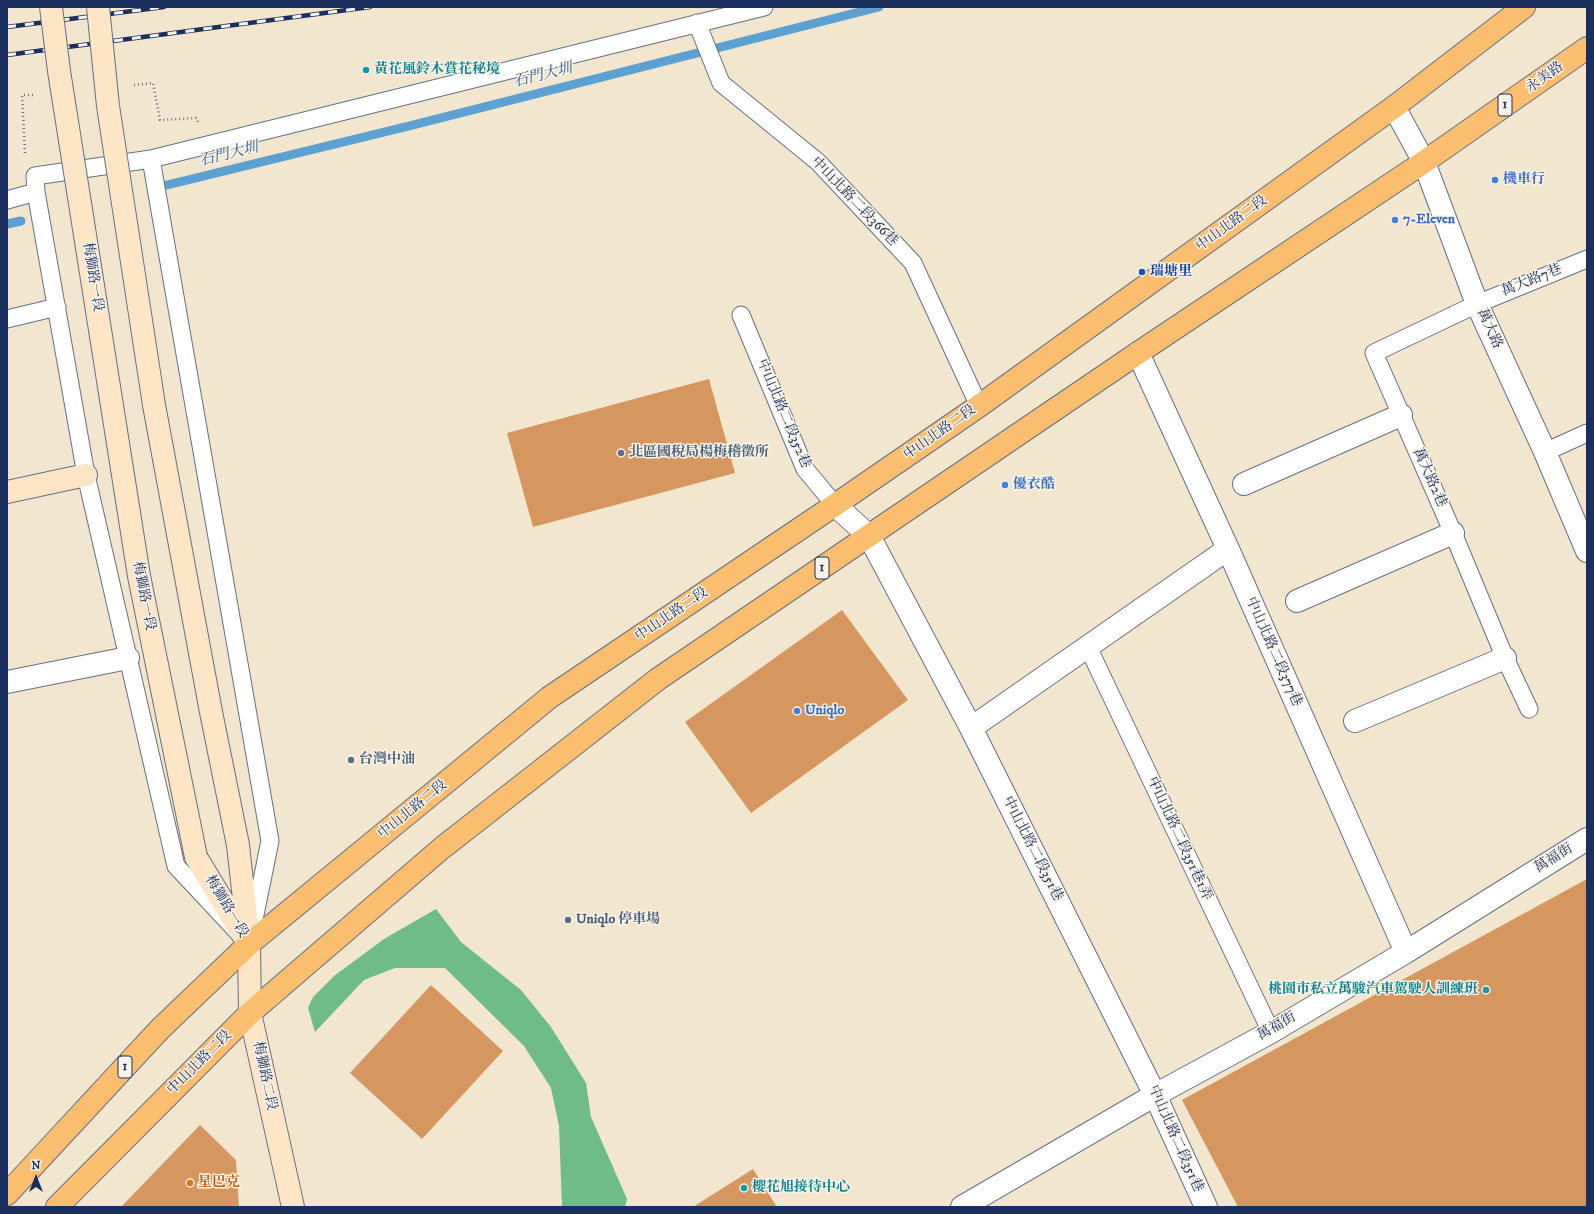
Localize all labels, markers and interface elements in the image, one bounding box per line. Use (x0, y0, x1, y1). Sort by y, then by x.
street label: 永美路 (1523, 59, 1567, 97)
water label: 石門大圳 (512, 60, 574, 92)
place label: 黃花風鈴木賞花秘境 (374, 62, 500, 78)
marker: 黃花風鈴木賞花秘境 (361, 65, 371, 75)
road number: 1 (1498, 94, 1512, 116)
water label: 石門大圳 (198, 139, 260, 171)
street label: 中山北路二段366巷 (807, 154, 901, 250)
place label: 機車行 (1503, 172, 1545, 188)
marker: 機車行 (1490, 175, 1500, 185)
street label: 中山北路二段 (1193, 193, 1271, 255)
place label: 7-Eleven (1403, 212, 1455, 228)
marker: 7-Eleven (1390, 215, 1400, 225)
street label: 梅獅路一段 (78, 241, 106, 313)
street label: 萬大路7巷 (1499, 261, 1565, 301)
place label: 瑞塘里 (1150, 264, 1192, 280)
marker: 瑞塘里 (1137, 267, 1147, 277)
street label: 萬大路 (1473, 306, 1505, 352)
street label: 中山北路二段352巷 (752, 357, 814, 471)
street label: 中山北路二段 (901, 402, 979, 464)
place label: 北區國稅局楊梅稽徵所 (629, 445, 769, 461)
street label: 萬大路2巷 (1409, 446, 1449, 510)
marker: 北區國稅局楊梅稽徵所 (616, 448, 626, 458)
place label: 優衣酷 (1013, 477, 1055, 493)
marker: 優衣酷 (1000, 480, 1010, 490)
road number: 1 (815, 557, 829, 579)
street label: 梅獅路一段 (128, 560, 158, 632)
street label: 中山北路二段 (632, 585, 712, 645)
street label: 中山北路二段377巷 (1241, 595, 1305, 709)
place label: Uniqlo (805, 703, 844, 719)
marker: Uniqlo (792, 706, 802, 716)
place label: 台灣中油 (359, 752, 415, 768)
marker: 台灣中油 (346, 755, 356, 765)
street label: 中山北路二段351巷1弄 (1143, 775, 1215, 903)
street label: 中山北路二段 (375, 777, 451, 843)
street label: 中山北路二段351巷 (998, 794, 1066, 904)
street label: 萬福街 (1532, 841, 1576, 877)
street label: 梅獅路一段 (201, 873, 251, 941)
place label: Uniqlo 停車場 (576, 912, 660, 928)
marker: Uniqlo 停車場 (563, 915, 573, 925)
place label: 桃園市私立萬駿汽車駕駛人訓練班 (1268, 982, 1478, 998)
marker: 桃園市私立萬駿汽車駕駛人訓練班 (1481, 985, 1491, 995)
street label: 萬福街 (1255, 1009, 1299, 1045)
street label: 中山北路二段 (164, 1027, 236, 1099)
street label: 梅獅路二段 (249, 1040, 279, 1112)
road number: 1 (118, 1056, 132, 1078)
street label: 中山北路二段351巷 (1144, 1083, 1206, 1195)
north arrow (16, 1158, 56, 1198)
text: N (31, 1159, 41, 1173)
place label: 星巴克 (198, 1175, 240, 1191)
marker: 星巴克 (185, 1178, 195, 1188)
place label: 櫻花旭接待中心 (752, 1180, 850, 1196)
marker: 櫻花旭接待中心 (739, 1183, 749, 1193)

